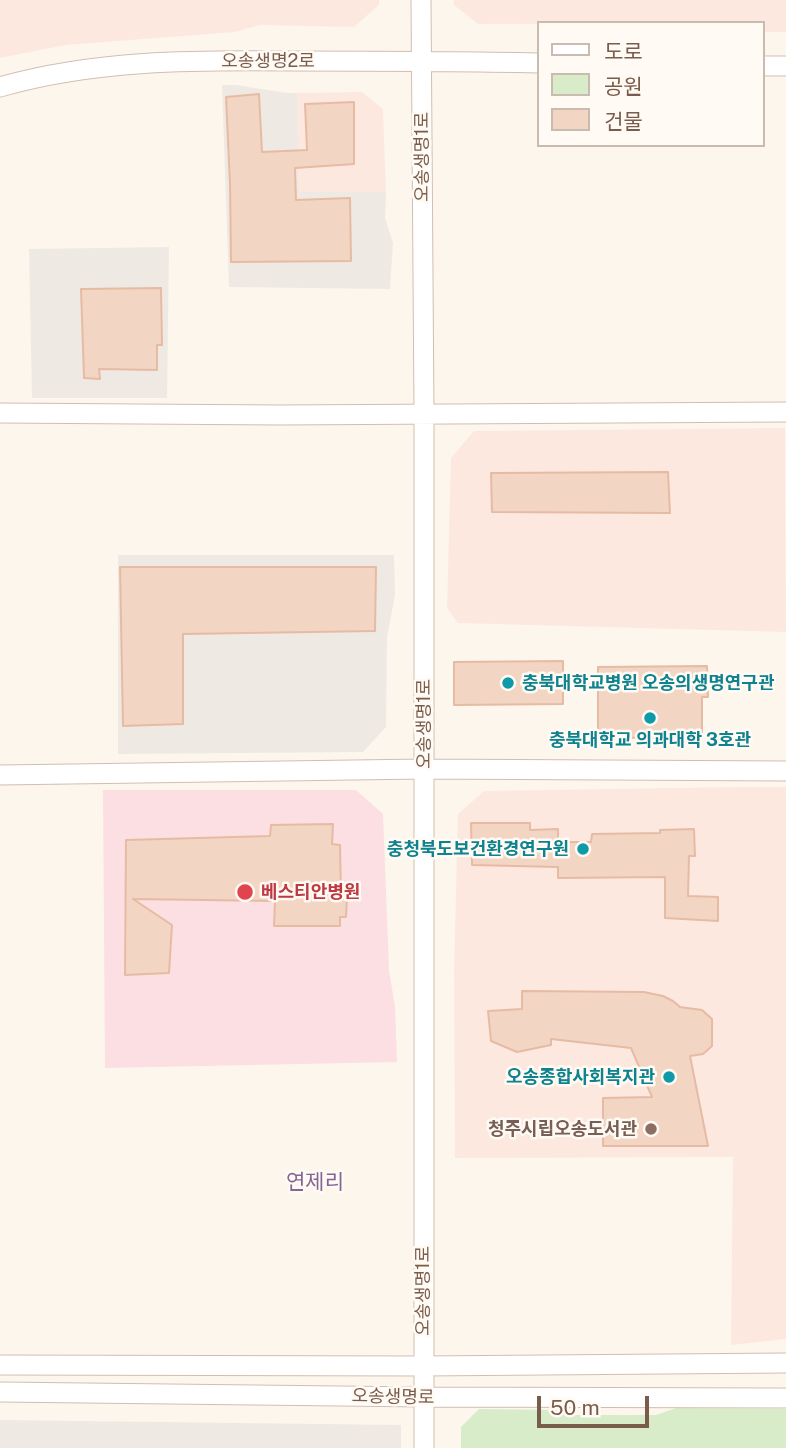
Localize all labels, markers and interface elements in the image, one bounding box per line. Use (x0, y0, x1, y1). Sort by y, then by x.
legend (538, 21, 765, 147)
text: 도로 (604, 39, 643, 64)
street label: 오송생명2로 (221, 50, 315, 72)
text: 공원 (604, 74, 643, 99)
text: 건물 (604, 109, 643, 134)
street label: 오송생명1로 (411, 112, 433, 202)
place label: 충북대학교병원 오송의생명연구관 (522, 672, 774, 694)
marker: 충북대학교병원 오송의생명연구관 (500, 675, 516, 691)
street label: 오송생명1로 (413, 679, 435, 769)
marker: 충북대학교 의과대학 3호관 (642, 710, 658, 726)
place label: 충북대학교 의과대학 3호관 (549, 729, 751, 751)
place label: 충청북도보건환경연구원 (387, 838, 569, 860)
marker: 충청북도보건환경연구원 (575, 841, 591, 857)
place label: 베스티안병원 (261, 881, 360, 903)
marker: 베스티안병원 (235, 882, 255, 902)
place label: 오송종합사회복지관 (506, 1066, 655, 1088)
marker: 오송종합사회복지관 (661, 1069, 677, 1085)
place label: 청주시립오송도서관 (488, 1118, 637, 1140)
marker: 청주시립오송도서관 (643, 1121, 659, 1137)
district label: 연제리 (286, 1170, 344, 1196)
street label: 오송생명1로 (412, 1246, 434, 1336)
scale bar (541, 1382, 653, 1426)
street label: 오송생명로 (351, 1385, 435, 1409)
text: 50 m (550, 1395, 600, 1420)

